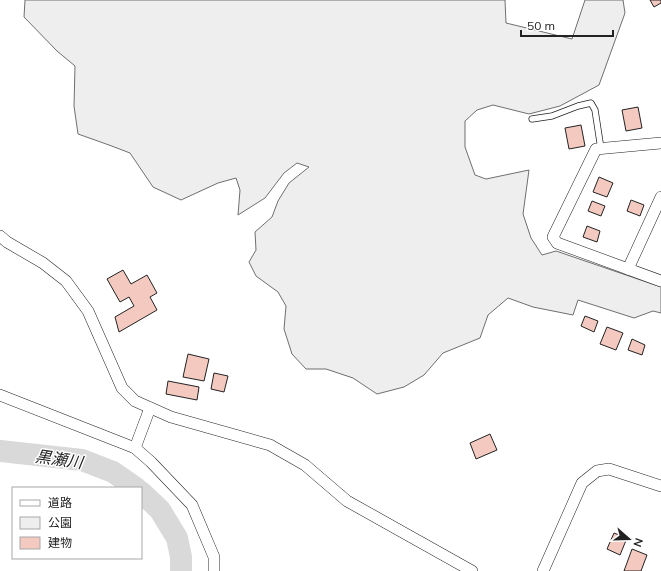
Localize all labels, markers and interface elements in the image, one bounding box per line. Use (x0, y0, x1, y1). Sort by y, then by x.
scale bar (521, 12, 613, 38)
text: 50 m (527, 18, 555, 33)
water label: 黒瀬川 (34, 446, 86, 473)
legend (12, 487, 142, 559)
text: 道路 (48, 495, 72, 510)
text: 公園 (48, 515, 72, 530)
north arrow (609, 519, 649, 559)
text: 建物 (48, 535, 72, 550)
text: N (630, 536, 646, 549)

